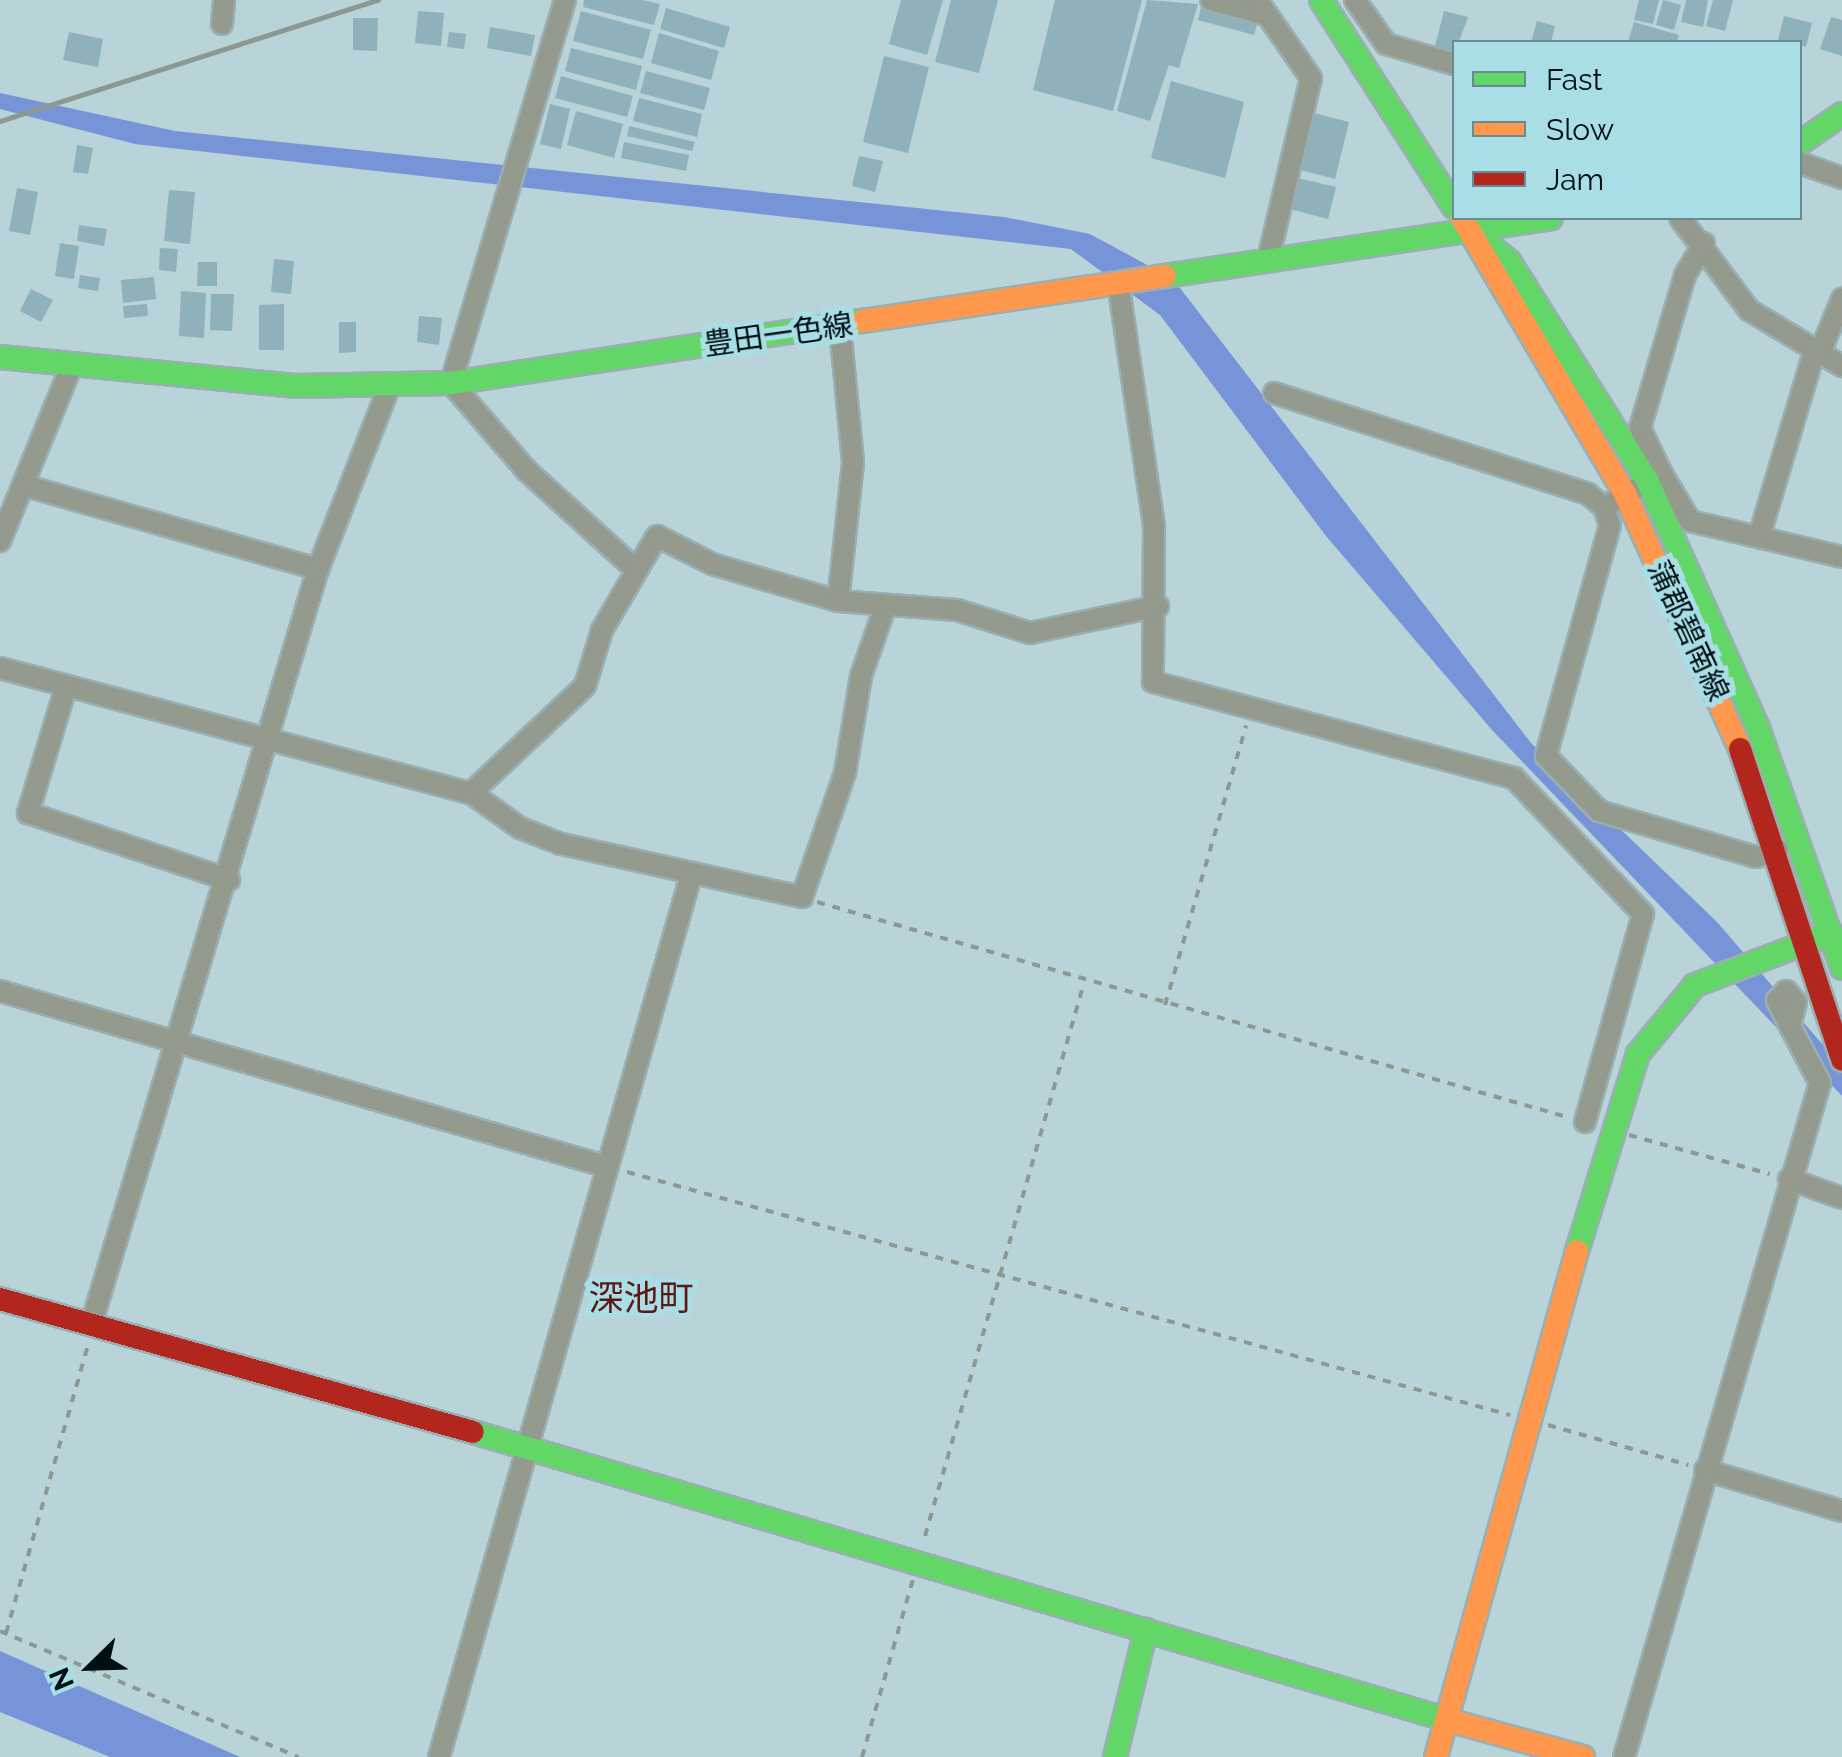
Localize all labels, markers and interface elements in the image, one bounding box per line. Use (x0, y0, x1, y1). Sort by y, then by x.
legend (1452, 40, 1802, 220)
text: Fast (1546, 62, 1603, 97)
text: Slow (1546, 112, 1614, 147)
text: Jam (1546, 162, 1604, 197)
street label: 豊田一色線 (701, 307, 855, 363)
street label: 蒲郡碧南線 (1640, 555, 1736, 707)
district label: 深池町 (589, 1277, 693, 1319)
north arrow (40, 1617, 140, 1717)
text: N (43, 1663, 81, 1695)

